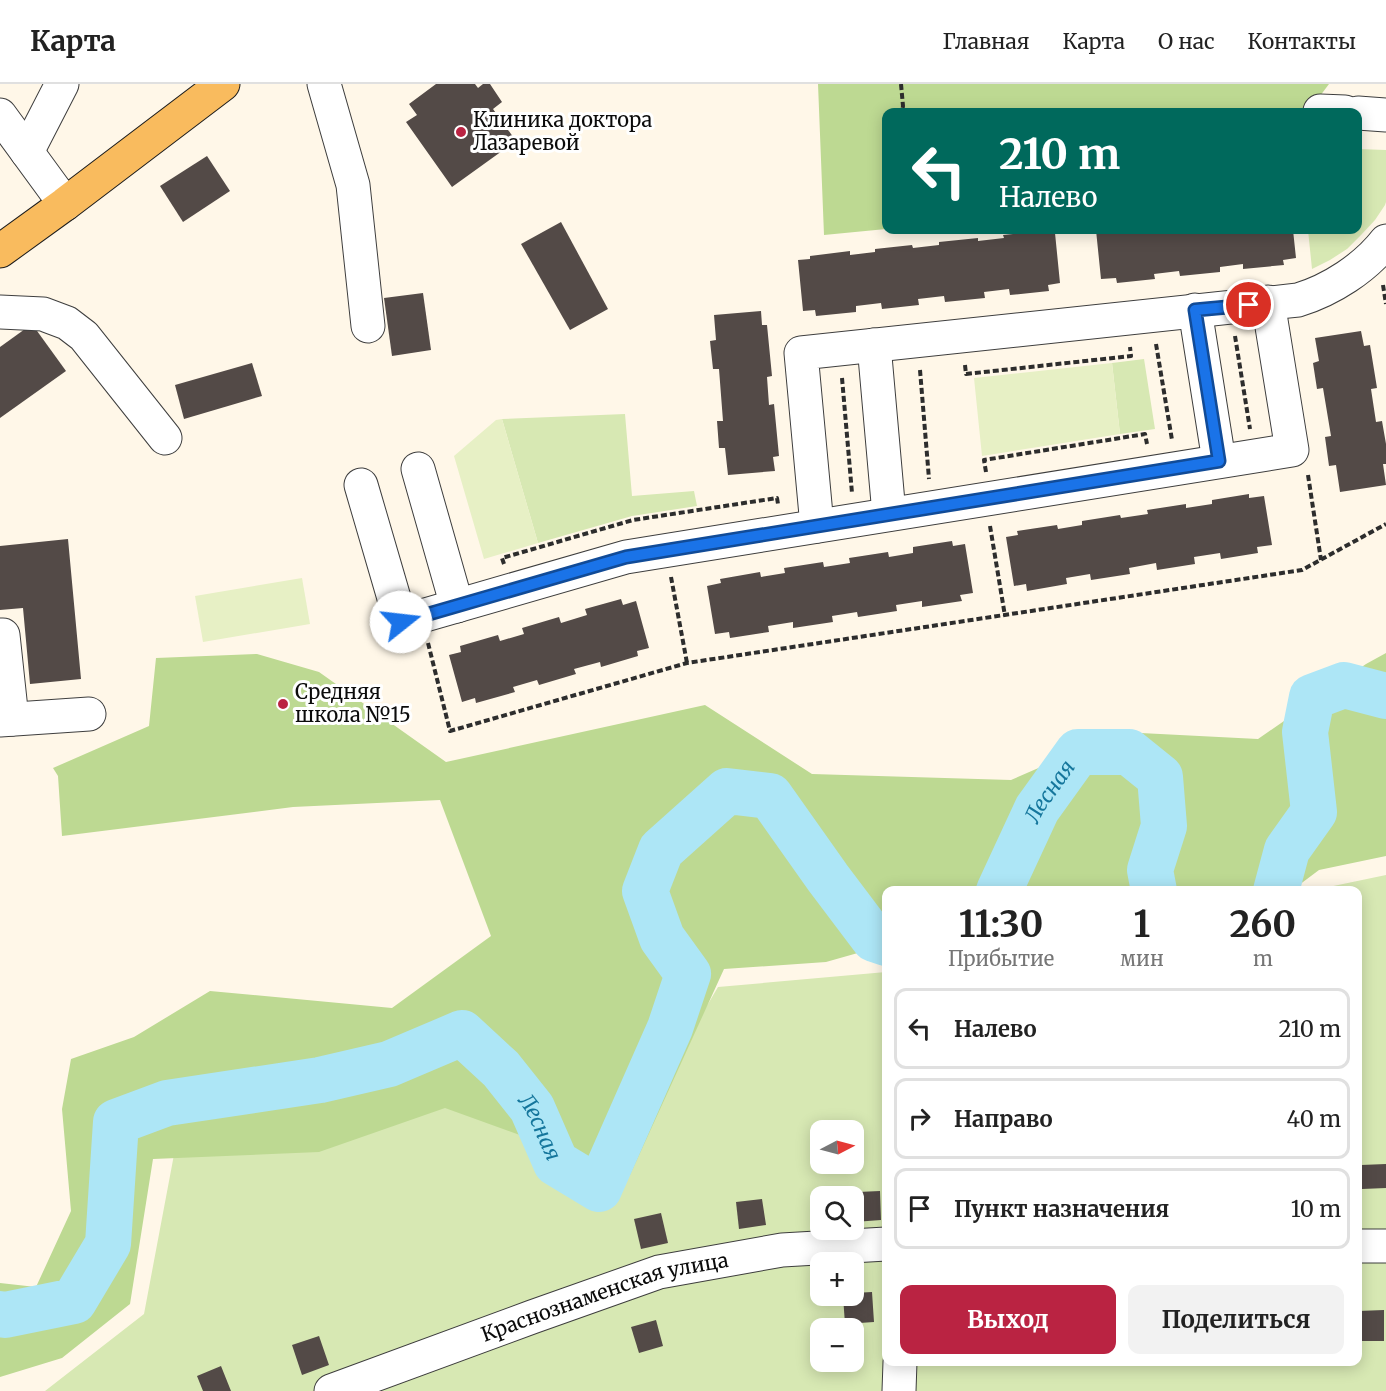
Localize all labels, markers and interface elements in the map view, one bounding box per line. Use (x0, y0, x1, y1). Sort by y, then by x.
text: Карта (30, 23, 116, 59)
text: Главная (943, 28, 1030, 55)
text: Карта (1063, 28, 1125, 55)
text: О нас (1158, 28, 1215, 55)
text: Контакты (1248, 28, 1356, 55)
place label: Клиника доктора Лазаревой (473, 107, 652, 155)
marker: Клиника доктора Лазаревой (454, 125, 468, 139)
text: 210 m (999, 128, 1120, 180)
icon: left (900, 132, 978, 210)
text: Налево (999, 180, 1097, 214)
pin (1223, 279, 1274, 330)
icon: arrive (1232, 288, 1265, 321)
position arrow (369, 590, 433, 654)
place label: Средняя школа №15 (295, 679, 411, 727)
marker: Средняя школа №15 (276, 697, 290, 711)
water label: Лесная (1018, 755, 1081, 828)
text: 11:30 (959, 902, 1043, 947)
text: 1 (1134, 902, 1150, 947)
text: 260 (1230, 902, 1296, 947)
text: Прибытие (948, 946, 1054, 971)
text: мин (1120, 946, 1164, 971)
text: m (1253, 946, 1273, 971)
icon: left (903, 1012, 936, 1045)
text: Налево (954, 1015, 1037, 1043)
text: 210 m (1278, 1015, 1341, 1043)
water label: Лесная (512, 1087, 567, 1165)
icon: right (903, 1102, 936, 1135)
text: Направо (954, 1105, 1053, 1133)
text: 40 m (1286, 1105, 1341, 1133)
north arrow (810, 1120, 864, 1174)
map controls (810, 1120, 864, 1372)
button: search (810, 1186, 864, 1240)
icon: arrive (903, 1192, 936, 1225)
text: Пункт назначения (954, 1195, 1169, 1223)
text: 10 m (1291, 1195, 1341, 1223)
street label: Краснознаменская улица (477, 1247, 730, 1347)
button: + (810, 1252, 864, 1306)
button: Выход (900, 1285, 1116, 1354)
button: Поделиться (1128, 1285, 1344, 1354)
button: − (810, 1318, 864, 1372)

